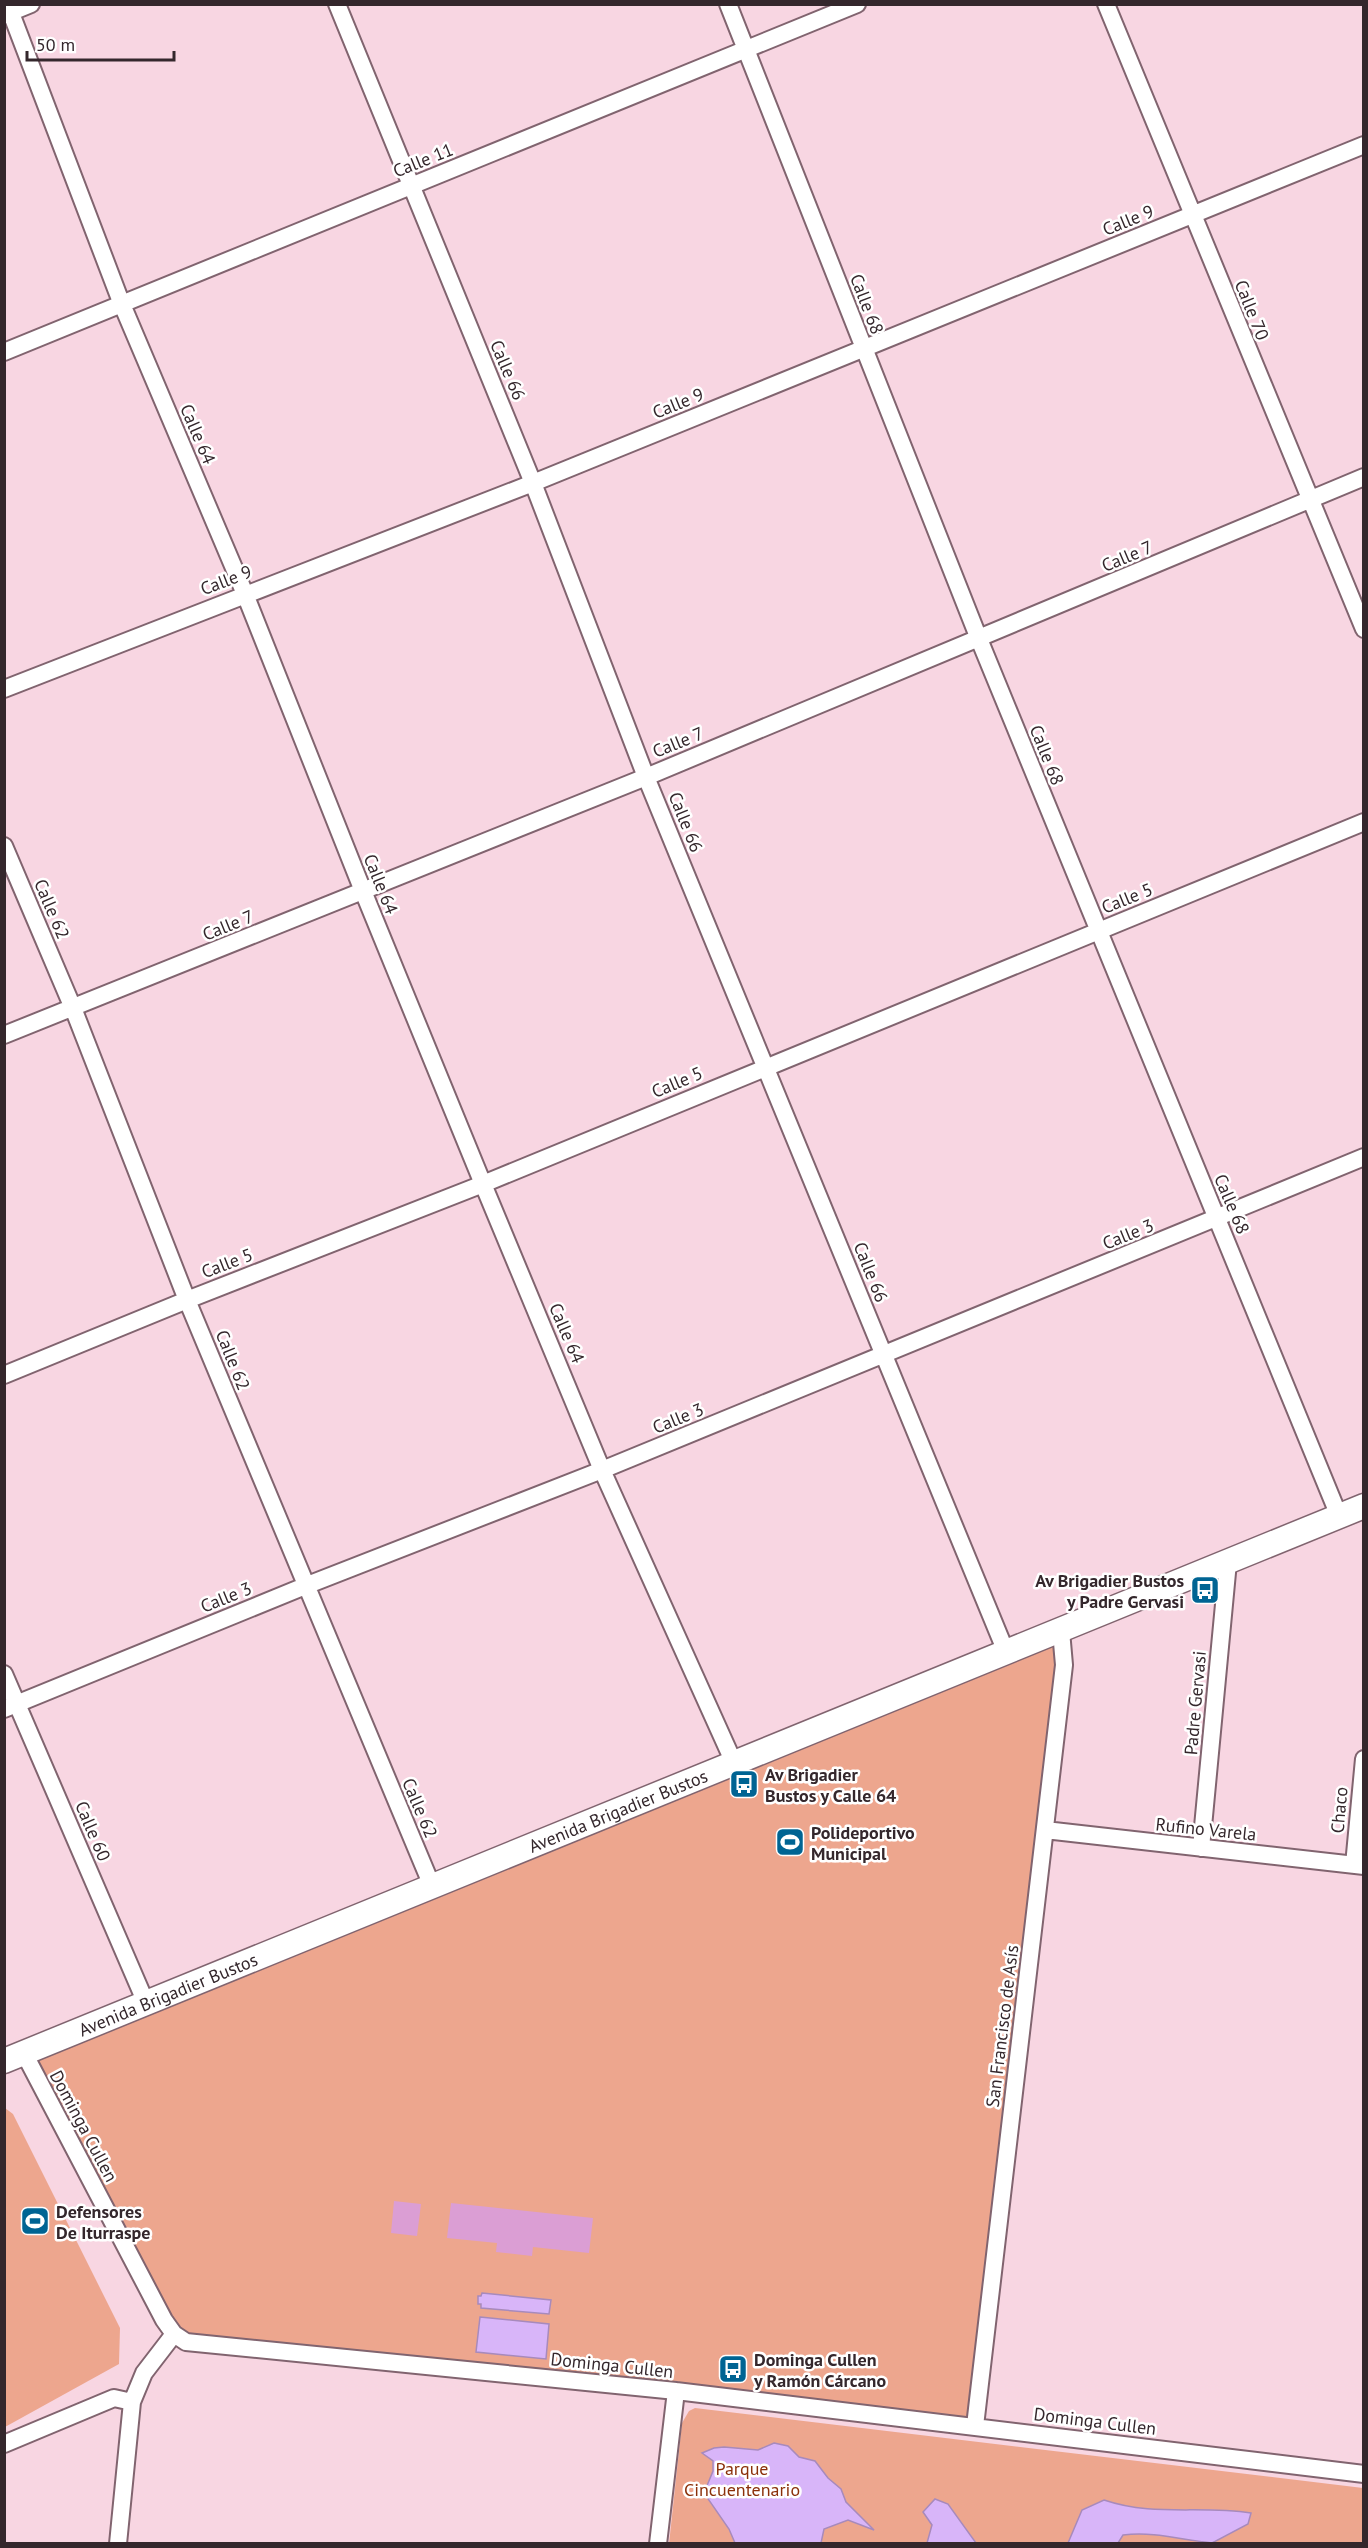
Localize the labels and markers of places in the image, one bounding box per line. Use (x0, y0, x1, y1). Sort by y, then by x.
place label: Av Brigadier Bustos y Padre Gervasi (1035, 1569, 1184, 1613)
bus stop icon: Av Brigadier Bustos y Padre Gervasi (1189, 1574, 1221, 1606)
place label: Av Brigadier Bustos y Calle 64 (765, 1763, 896, 1807)
bus stop icon: Av Brigadier Bustos y Calle 64 (728, 1768, 760, 1800)
place label: Polideportivo Municipal (811, 1821, 915, 1865)
sports icon: Polideportivo Municipal (774, 1826, 806, 1858)
place label: Defensores De Iturraspe (56, 2200, 150, 2244)
sports icon: Defensores De Iturraspe (19, 2205, 51, 2237)
place label: Dominga Cullen y Ramón Cárcano (753, 2348, 886, 2392)
bus stop icon: Dominga Cullen y Ramón Cárcano (717, 2353, 749, 2385)

